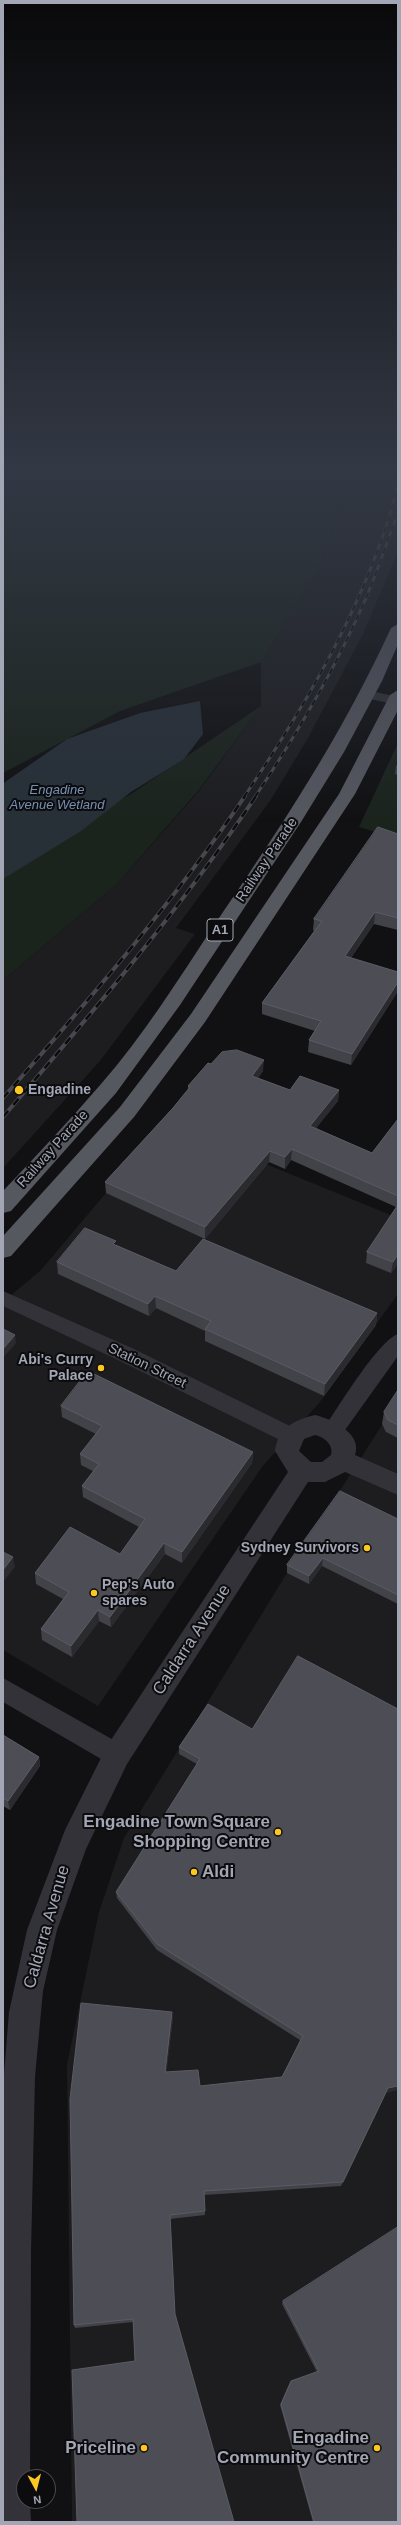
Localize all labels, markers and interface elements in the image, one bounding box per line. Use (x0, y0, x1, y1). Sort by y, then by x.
water label: Engadine Avenue Wetland (10, 782, 104, 813)
street label: Railway Parade (233, 815, 301, 905)
road number: A1 (207, 919, 233, 941)
place label: Engadine (28, 1082, 91, 1098)
marker: Engadine (13, 1084, 25, 1096)
street label: Railway Parade (14, 1107, 92, 1191)
street label: Station Street (105, 1340, 189, 1392)
place label: Abi's Curry Palace (18, 1352, 93, 1384)
marker: Abi's Curry Palace (96, 1363, 106, 1373)
place label: Sydney Survivors (241, 1540, 359, 1556)
marker: Sydney Survivors (362, 1543, 372, 1553)
place label: Pep's Auto spares (102, 1577, 175, 1610)
street label: Caldarra Avenue (149, 1581, 235, 1699)
marker: Pep's Auto spares (89, 1588, 99, 1598)
place label: Engadine Town Square Shopping Centre (83, 1812, 270, 1852)
marker: Engadine Town Square Shopping Centre (273, 1827, 283, 1837)
place label: Aldi (202, 1862, 234, 1882)
street label: Caldarra Avenue (20, 1863, 74, 1991)
marker: Aldi (189, 1867, 199, 1877)
place label: Engadine Community Centre (217, 2428, 369, 2468)
place label: Priceline (65, 2438, 136, 2458)
marker: Priceline (139, 2443, 149, 2453)
marker: Engadine Community Centre (372, 2443, 382, 2453)
north arrow (16, 2469, 56, 2509)
text: N (33, 2493, 42, 2506)

